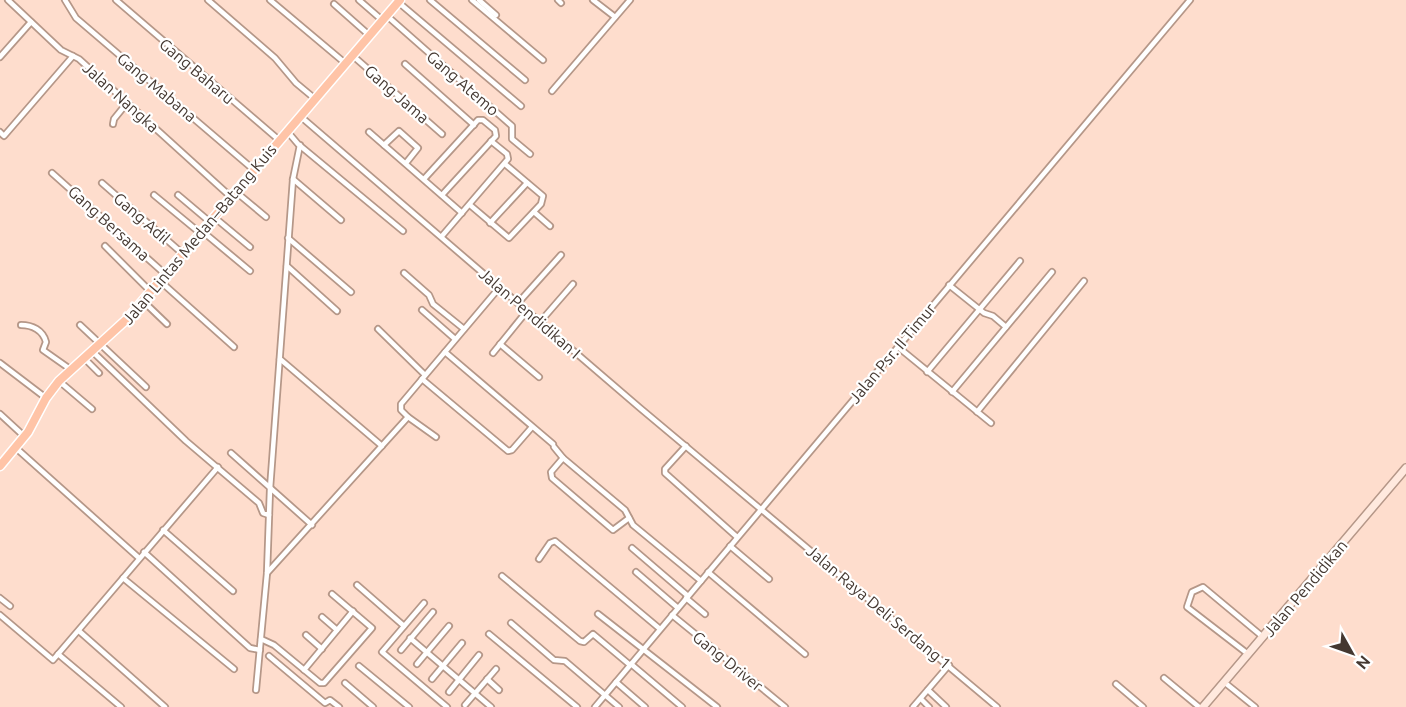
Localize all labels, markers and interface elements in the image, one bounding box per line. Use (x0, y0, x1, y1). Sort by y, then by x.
street label: Gang Baharu (156, 35, 238, 107)
street label: Gang Atemo (423, 47, 503, 119)
street label: Gang Mabana (114, 49, 200, 125)
street label: Jalan Nangka (79, 58, 163, 136)
street label: Gang Jama (361, 61, 433, 127)
street label: Jalan Lintas Medan–Batang Kuis (118, 140, 280, 328)
street label: Gang Bersama (65, 182, 153, 264)
street label: Gang Adil (110, 189, 174, 247)
street label: Jalan Pendidikan I (476, 264, 584, 362)
street label: Jalan Psr. II Timur (845, 299, 939, 407)
street label: Jalan Pendidikan (1259, 536, 1351, 640)
street label: Jalan Raya Deli Serdang 1 (803, 541, 955, 673)
north arrow (1322, 623, 1382, 683)
street label: Gang Driver (689, 627, 767, 695)
text: N (1353, 652, 1374, 673)

